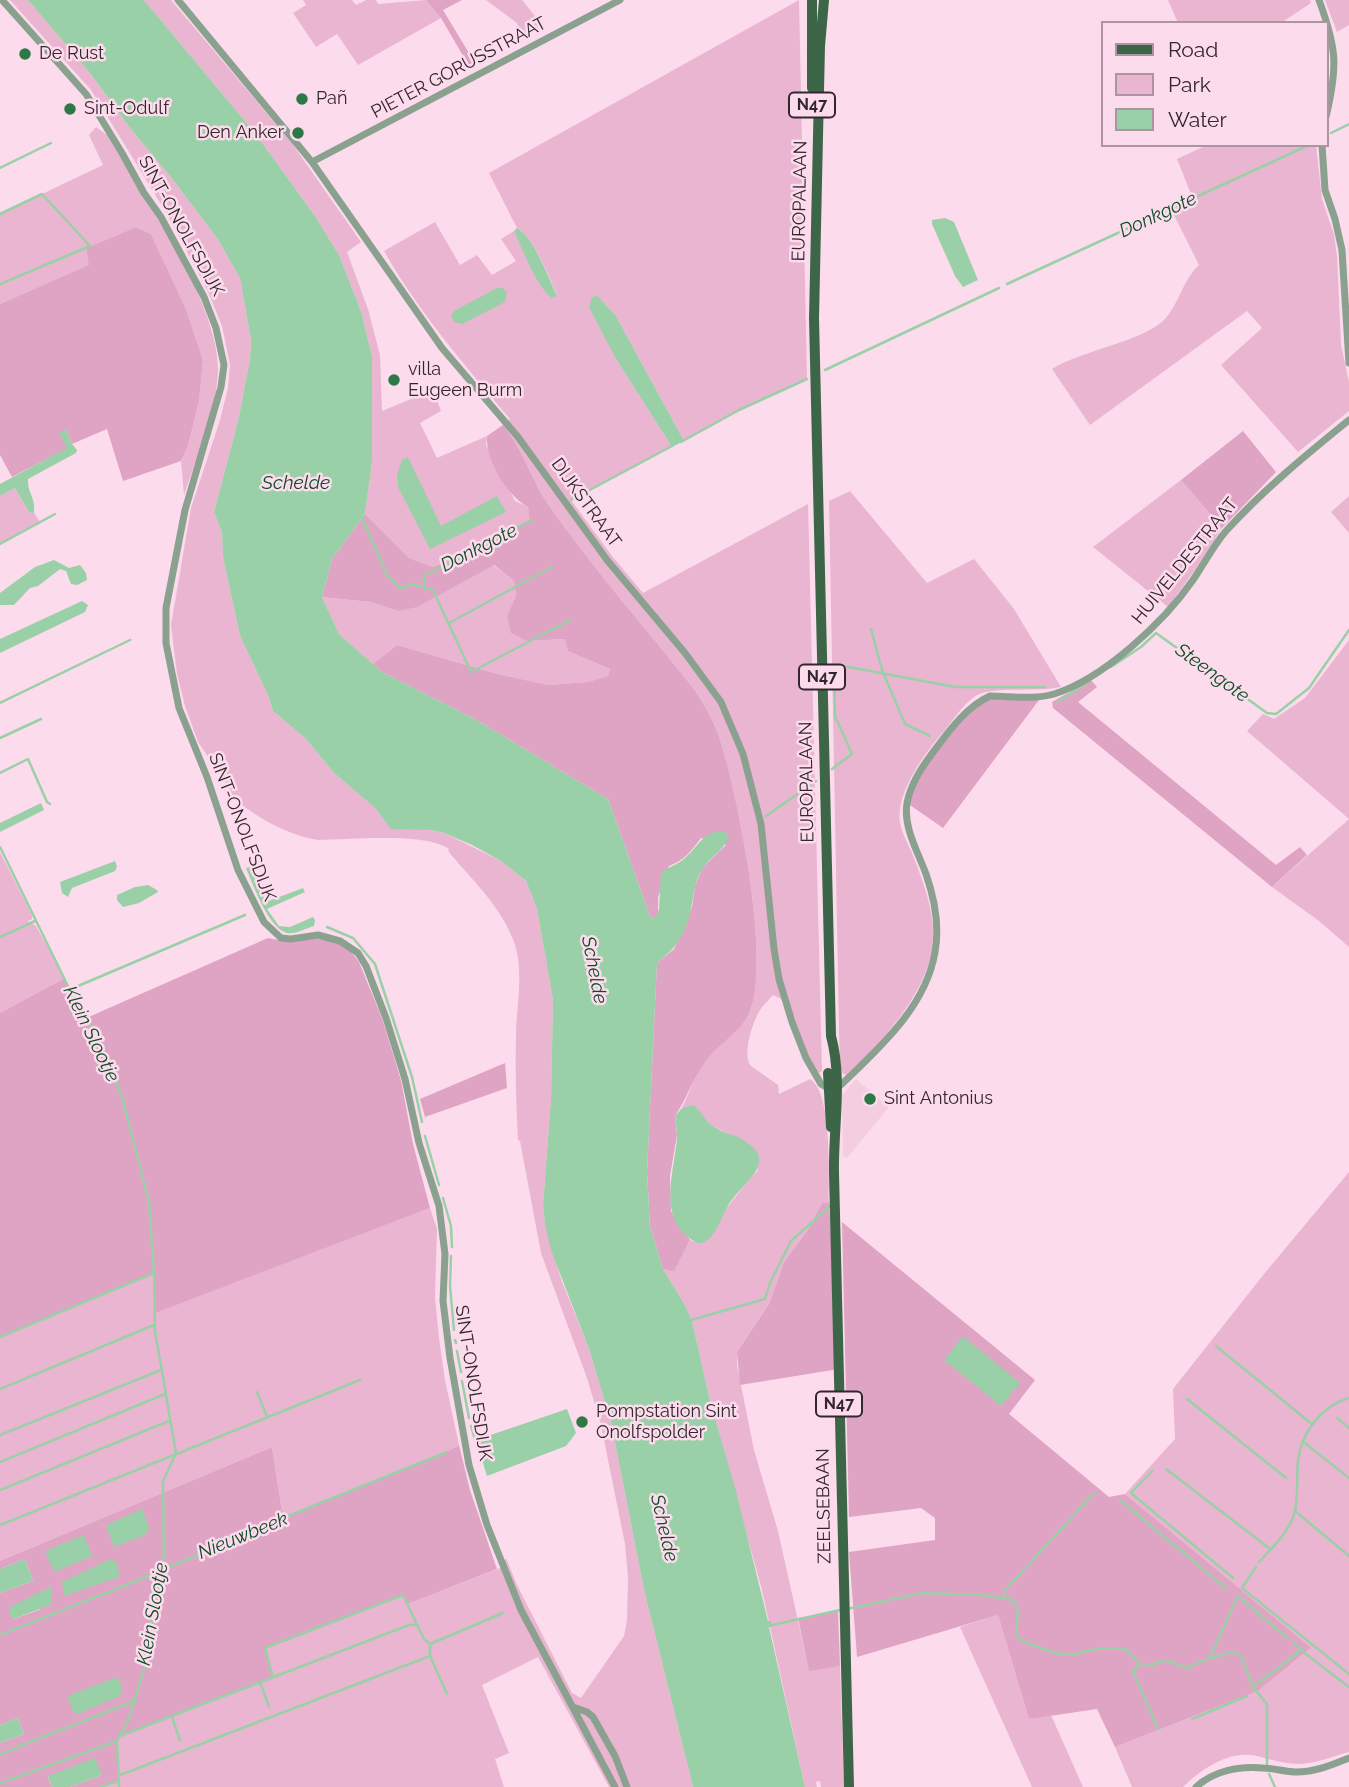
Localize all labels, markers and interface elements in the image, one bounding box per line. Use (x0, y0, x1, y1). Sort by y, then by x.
street label: PIETER GORUSSTRAAT (368, 13, 550, 123)
legend (1100, 21, 1328, 147)
text: Road (1168, 37, 1218, 62)
place label: De Rust (39, 43, 104, 65)
marker: De Rust (17, 46, 33, 62)
text: Park (1168, 72, 1211, 97)
place label: Pañ (316, 88, 347, 110)
marker: Pañ (294, 91, 310, 107)
road number: N47 (789, 92, 835, 118)
place label: Sint-Odulf (84, 98, 169, 120)
marker: Sint-Odulf (62, 101, 78, 117)
text: Water (1168, 107, 1227, 132)
place label: Den Anker (197, 122, 284, 144)
marker: Den Anker (290, 125, 306, 141)
street label: EUROPALAAN (788, 140, 812, 262)
street label: SINT-ONOLFSDIJK (134, 152, 228, 300)
water label: Donkgote (1116, 187, 1200, 243)
place label: villa Eugeen Burm (408, 359, 522, 402)
marker: villa Eugeen Burm (386, 372, 402, 388)
street label: DIJKSTRAAT (546, 454, 626, 552)
water label: Schelde (262, 472, 330, 494)
street label: HUIVELDESTRAAT (1127, 493, 1243, 629)
water label: Donkgote (437, 519, 521, 577)
water label: Steengote (1171, 639, 1253, 707)
road number: N47 (799, 664, 845, 690)
street label: EUROPALAAN (795, 721, 819, 843)
street label: SINT-ONOLFSDIJK (204, 750, 280, 904)
water label: Schelde (576, 934, 612, 1006)
water label: Klein Slootje (58, 982, 124, 1086)
place label: Sint Antonius (884, 1088, 993, 1110)
marker: Sint Antonius (862, 1091, 878, 1107)
street label: SINT-ONOLFSDIJK (450, 1304, 496, 1462)
road number: N47 (816, 1392, 862, 1416)
place label: Pompstation Sint Onolfspolder (596, 1401, 737, 1444)
marker: Pompstation Sint Onolfspolder (574, 1414, 590, 1430)
street label: ZEELSEBAAN (812, 1448, 836, 1564)
water label: Schelde (645, 1492, 683, 1564)
water label: Nieuwbeek (195, 1508, 291, 1564)
water label: Klein Slootje (133, 1561, 173, 1667)

